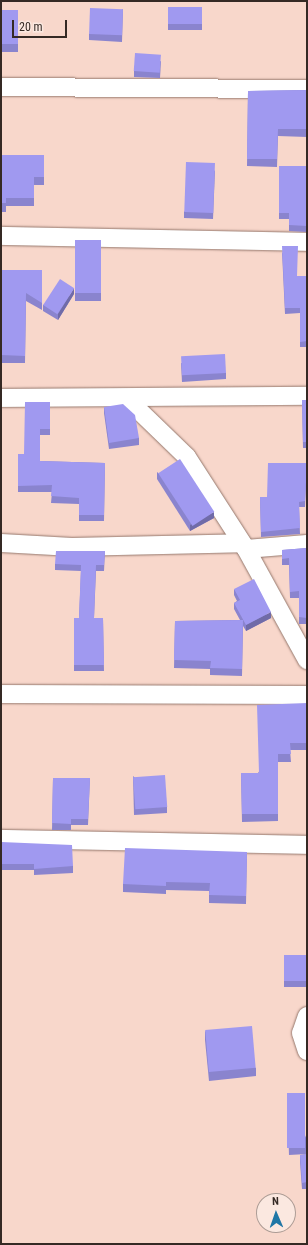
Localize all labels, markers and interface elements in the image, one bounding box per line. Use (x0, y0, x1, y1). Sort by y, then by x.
scale bar (14, 12, 69, 38)
text: 20 m (19, 20, 43, 34)
north arrow (256, 1193, 296, 1233)
text: N (272, 1195, 279, 1208)

